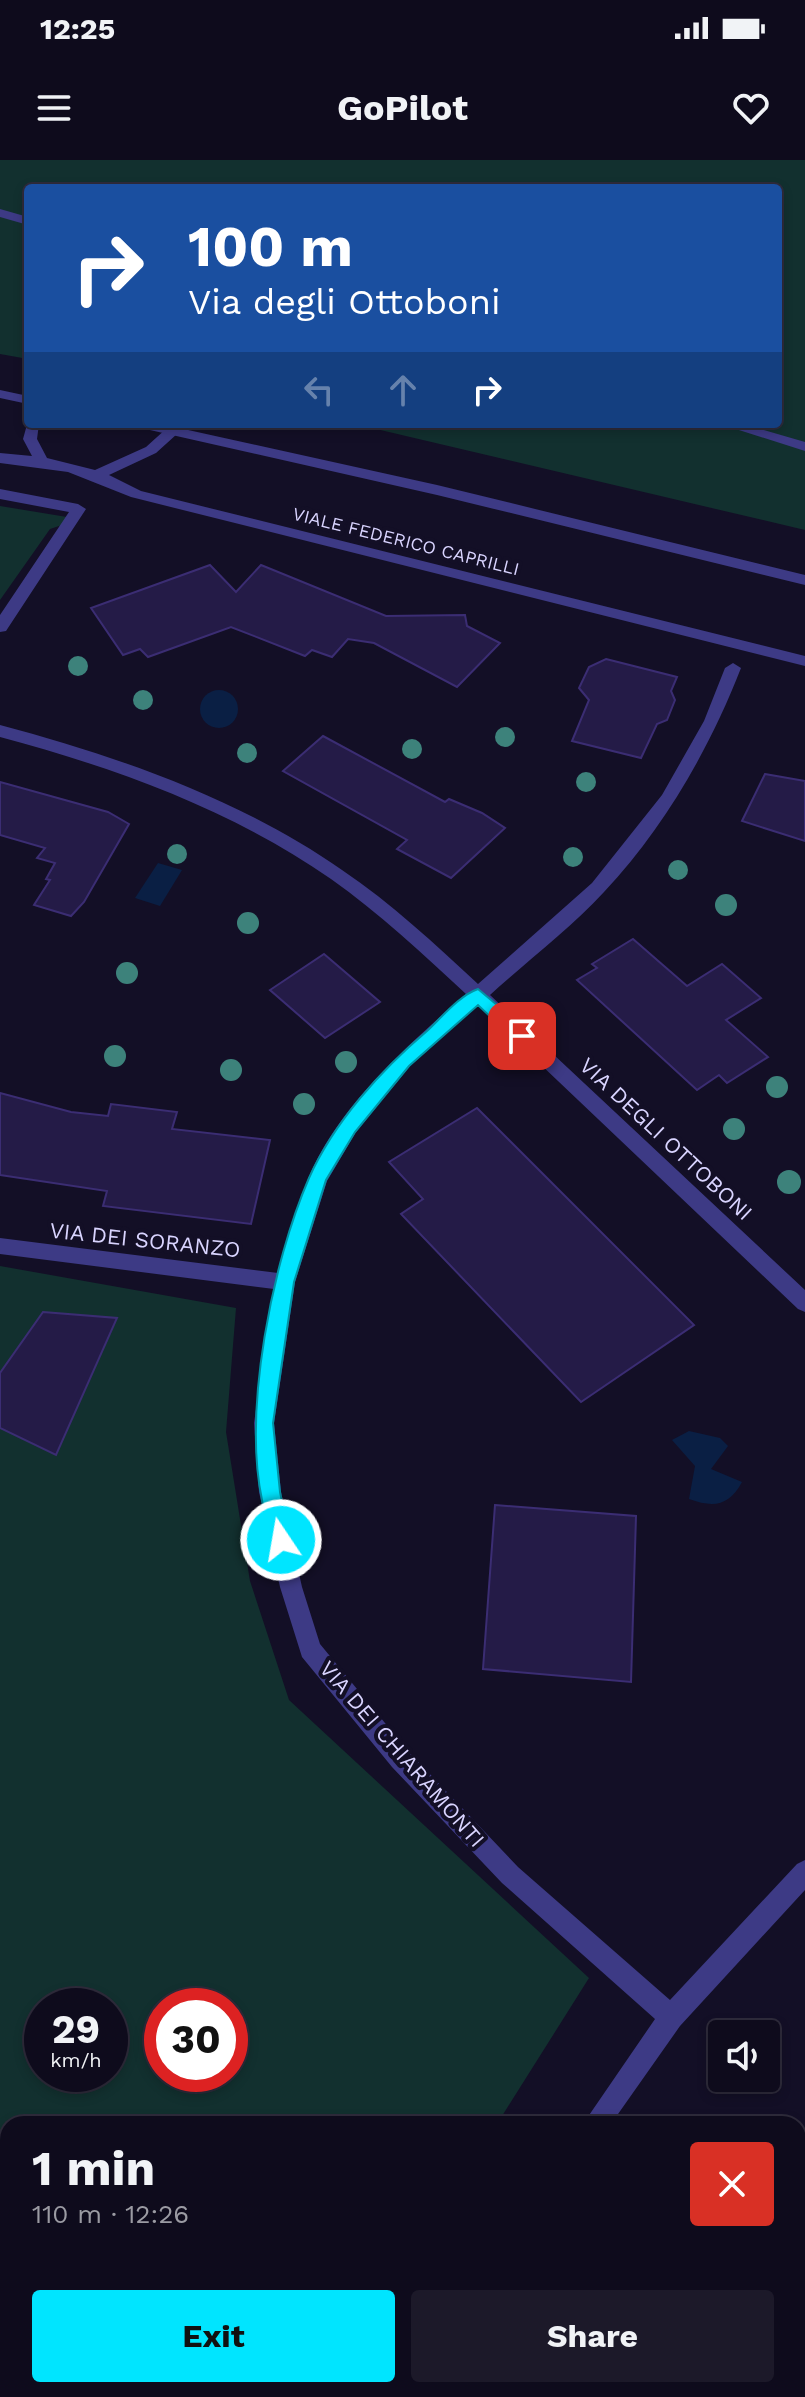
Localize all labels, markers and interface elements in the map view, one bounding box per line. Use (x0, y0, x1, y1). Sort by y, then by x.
text: 12:25 (40, 11, 115, 46)
icon: menu (32, 86, 76, 130)
icon: heart (729, 86, 773, 130)
text: GoPilot (337, 87, 468, 129)
text: 100 m (188, 214, 353, 280)
icon: right (56, 216, 160, 320)
text: Via degli Ottoboni (188, 281, 501, 323)
icon: left (297, 368, 341, 412)
icon: ahead (381, 368, 425, 412)
icon: right (465, 368, 509, 412)
street label: VIALE FEDERICO CAPRILLI (291, 503, 521, 579)
pin (488, 1002, 556, 1070)
icon: arrive (500, 1014, 544, 1058)
street label: VIA DEGLI OTTOBONI (575, 1053, 757, 1225)
street label: VIA DEI SORANZO (48, 1218, 242, 1262)
position arrow (239, 1498, 323, 1582)
street label: VIA DEI CHIARAMONTI (314, 1656, 490, 1852)
speed limit sign: 30 (144, 1988, 248, 2092)
text: 29 (52, 2006, 100, 2053)
map controls (708, 2020, 780, 2092)
button: sound (708, 2020, 780, 2092)
text: km/h (50, 2048, 102, 2072)
text: 1 min (32, 2140, 155, 2197)
button: close (690, 2142, 774, 2226)
text: 110 m · 12:26 (32, 2199, 189, 2229)
button: Exit (32, 2290, 395, 2382)
button: Share (411, 2290, 774, 2382)

